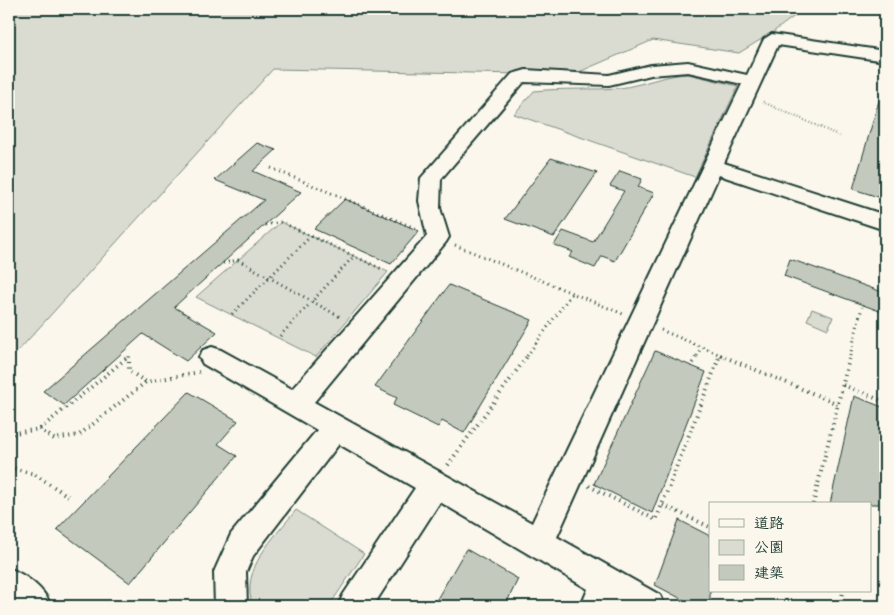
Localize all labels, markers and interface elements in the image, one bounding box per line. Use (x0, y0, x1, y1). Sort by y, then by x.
legend (709, 502, 872, 592)
text: 道路 (754, 514, 784, 532)
text: 公園 (754, 538, 784, 556)
text: 建築 (754, 564, 784, 582)

